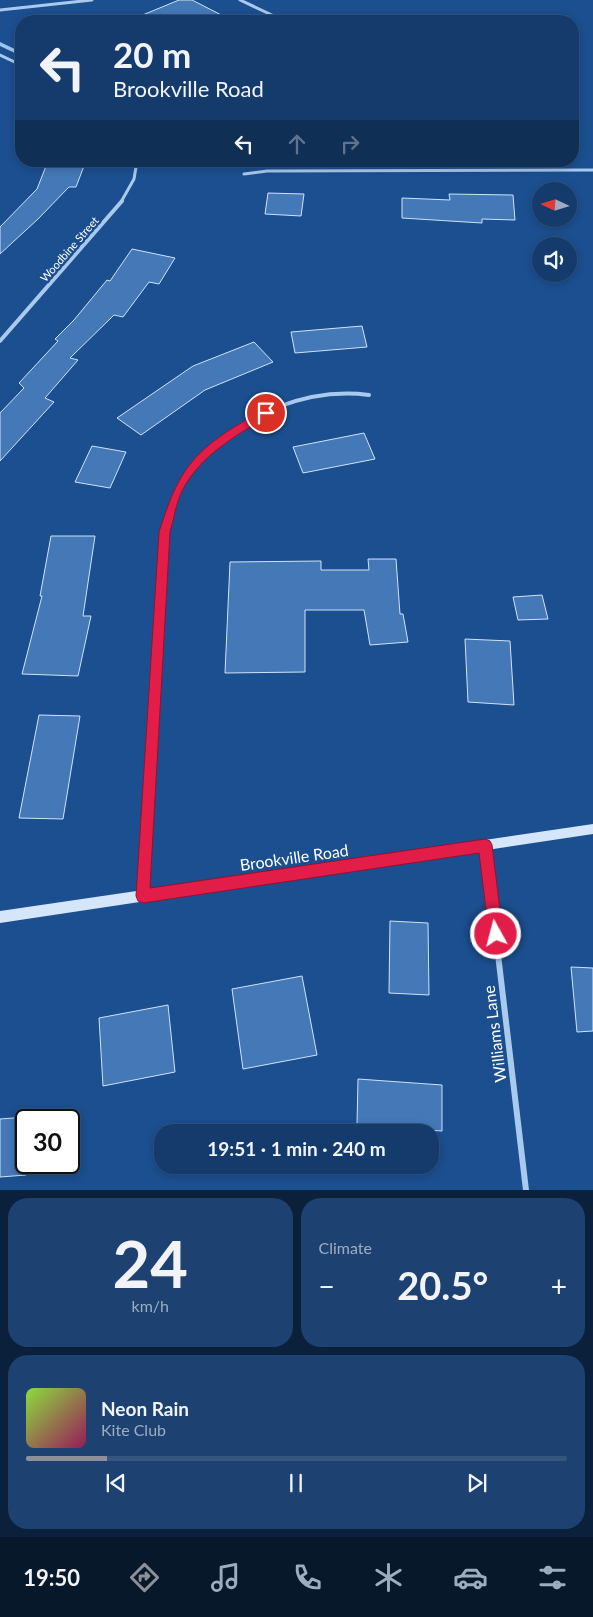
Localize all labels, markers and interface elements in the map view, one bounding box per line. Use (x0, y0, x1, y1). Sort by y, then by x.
text: 20 m (113, 33, 191, 75)
icon: left (30, 35, 95, 100)
text: Brookville Road (113, 75, 264, 102)
icon: left (230, 130, 258, 158)
icon: ahead (283, 130, 311, 158)
icon: right (336, 130, 364, 158)
north arrow (532, 182, 578, 228)
map controls (532, 182, 577, 282)
street label: Woodbine Street (37, 214, 101, 284)
button: sound (532, 237, 577, 282)
pin (245, 392, 287, 434)
icon: arrive (252, 399, 280, 427)
street label: Brookville Road (238, 840, 350, 874)
position arrow (469, 907, 521, 959)
street label: Williams Lane (479, 984, 509, 1084)
speed limit sign: 30 (15, 1109, 80, 1174)
text: 19:51 · 1 min · 240 m (207, 1137, 386, 1160)
text: 24 (113, 1224, 188, 1302)
text: Climate (319, 1238, 372, 1257)
text: 20.5° (397, 1262, 488, 1308)
text: − (319, 1269, 335, 1303)
text: + (551, 1269, 567, 1303)
text: km/h (132, 1296, 169, 1315)
text: Neon Rain (101, 1397, 189, 1420)
text: Kite Club (101, 1420, 166, 1439)
icon: previous (102, 1469, 130, 1497)
icon: pause (282, 1469, 310, 1497)
icon: next (463, 1469, 491, 1497)
icon: directions (127, 1560, 162, 1595)
icon: music (208, 1560, 243, 1595)
icon: phone (290, 1560, 325, 1595)
icon: climate (371, 1560, 406, 1595)
icon: car (453, 1560, 488, 1595)
icon: filters (535, 1560, 570, 1595)
text: 19:50 (23, 1564, 80, 1591)

